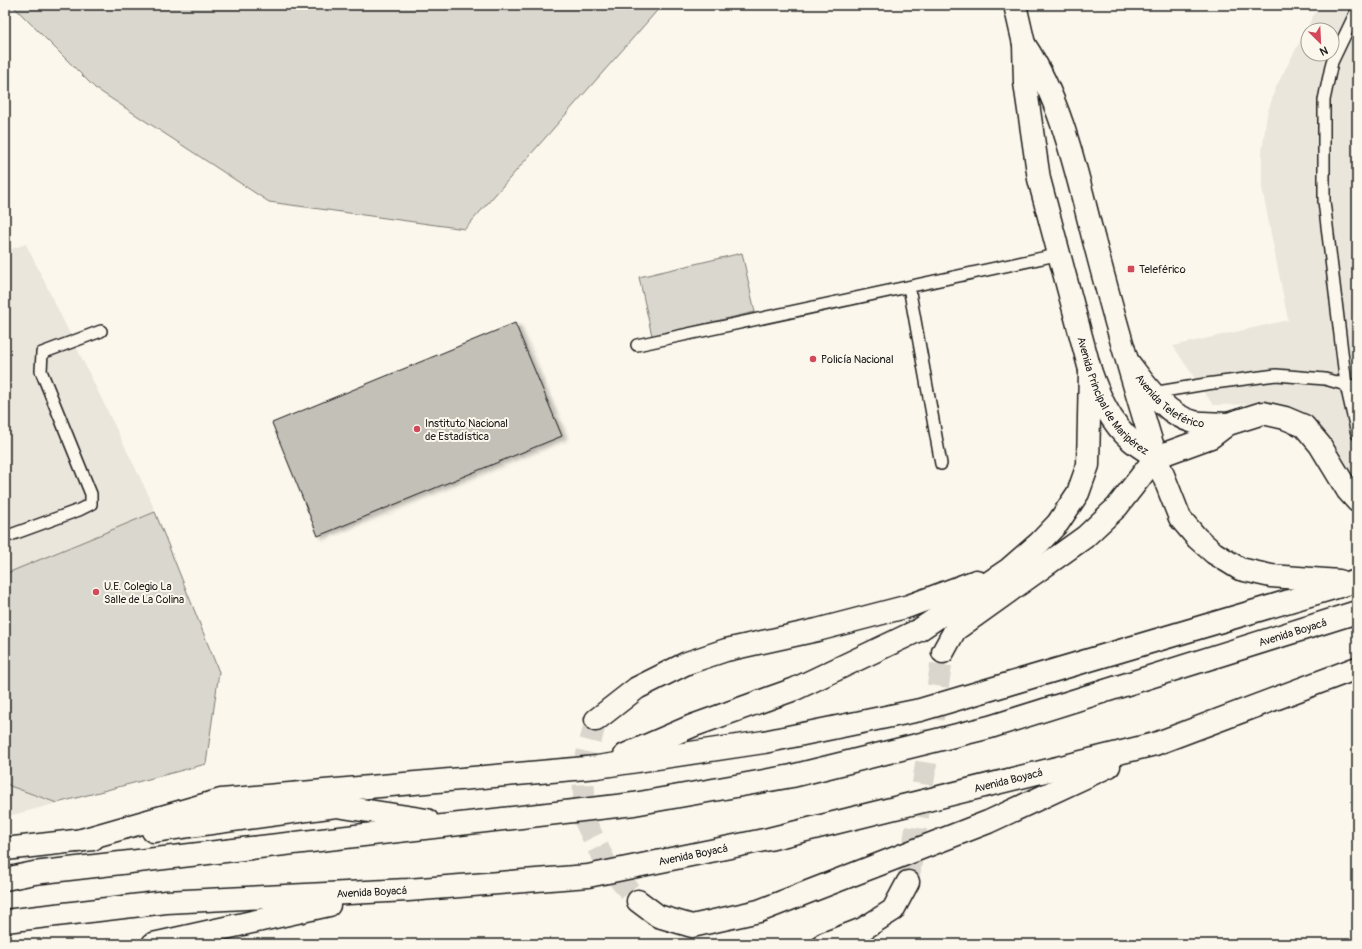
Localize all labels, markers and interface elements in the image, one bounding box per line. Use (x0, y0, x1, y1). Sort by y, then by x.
north arrow (1300, 22, 1340, 62)
text: N (1317, 43, 1330, 58)
place label: Teleférico (1139, 263, 1186, 276)
marker: Teleférico (1126, 264, 1136, 274)
street label: Avenida Principal de Maripérez (1075, 335, 1151, 458)
place label: Policía Nacional (821, 353, 894, 366)
marker: Policía Nacional (808, 354, 818, 364)
street label: Avenida Teleférico (1133, 371, 1205, 430)
place label: Instituto Nacional de Estadística (425, 417, 508, 443)
marker: Instituto Nacional de Estadística (412, 424, 422, 434)
place label: U.E. Colegio La Salle de La Colina (104, 580, 184, 606)
marker: U.E. Colegio La Salle de La Colina (91, 587, 101, 597)
street label: Avenida Boyacá (1257, 615, 1328, 649)
street label: Avenida Boyacá (972, 765, 1044, 795)
street label: Avenida Boyacá (657, 841, 729, 868)
street label: Avenida Boyacá (336, 884, 407, 900)

